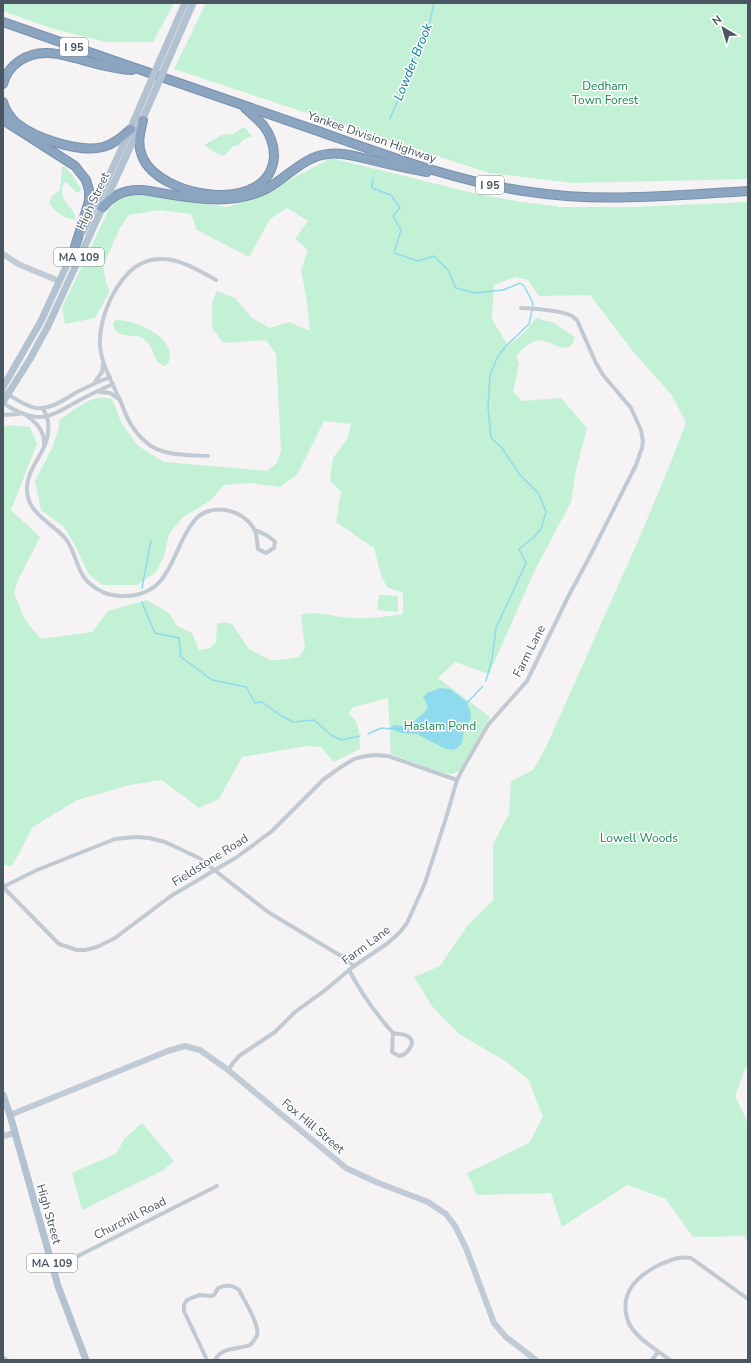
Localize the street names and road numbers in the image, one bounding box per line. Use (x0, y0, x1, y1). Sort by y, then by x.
road number: I 95 (60, 38, 88, 56)
street label: Yankee Division Highway (305, 107, 439, 167)
street label: High Street (73, 169, 114, 232)
road number: I 95 (476, 176, 504, 194)
road number: MA 109 (54, 248, 104, 266)
street label: Farm Lane (509, 622, 549, 680)
street label: Fieldstone Road (169, 830, 251, 890)
street label: Farm Lane (339, 922, 393, 968)
street label: Fox Hill Street (278, 1095, 348, 1157)
street label: High Street (33, 1182, 65, 1247)
street label: Churchill Road (91, 1193, 169, 1243)
road number: MA 109 (27, 1254, 77, 1272)

